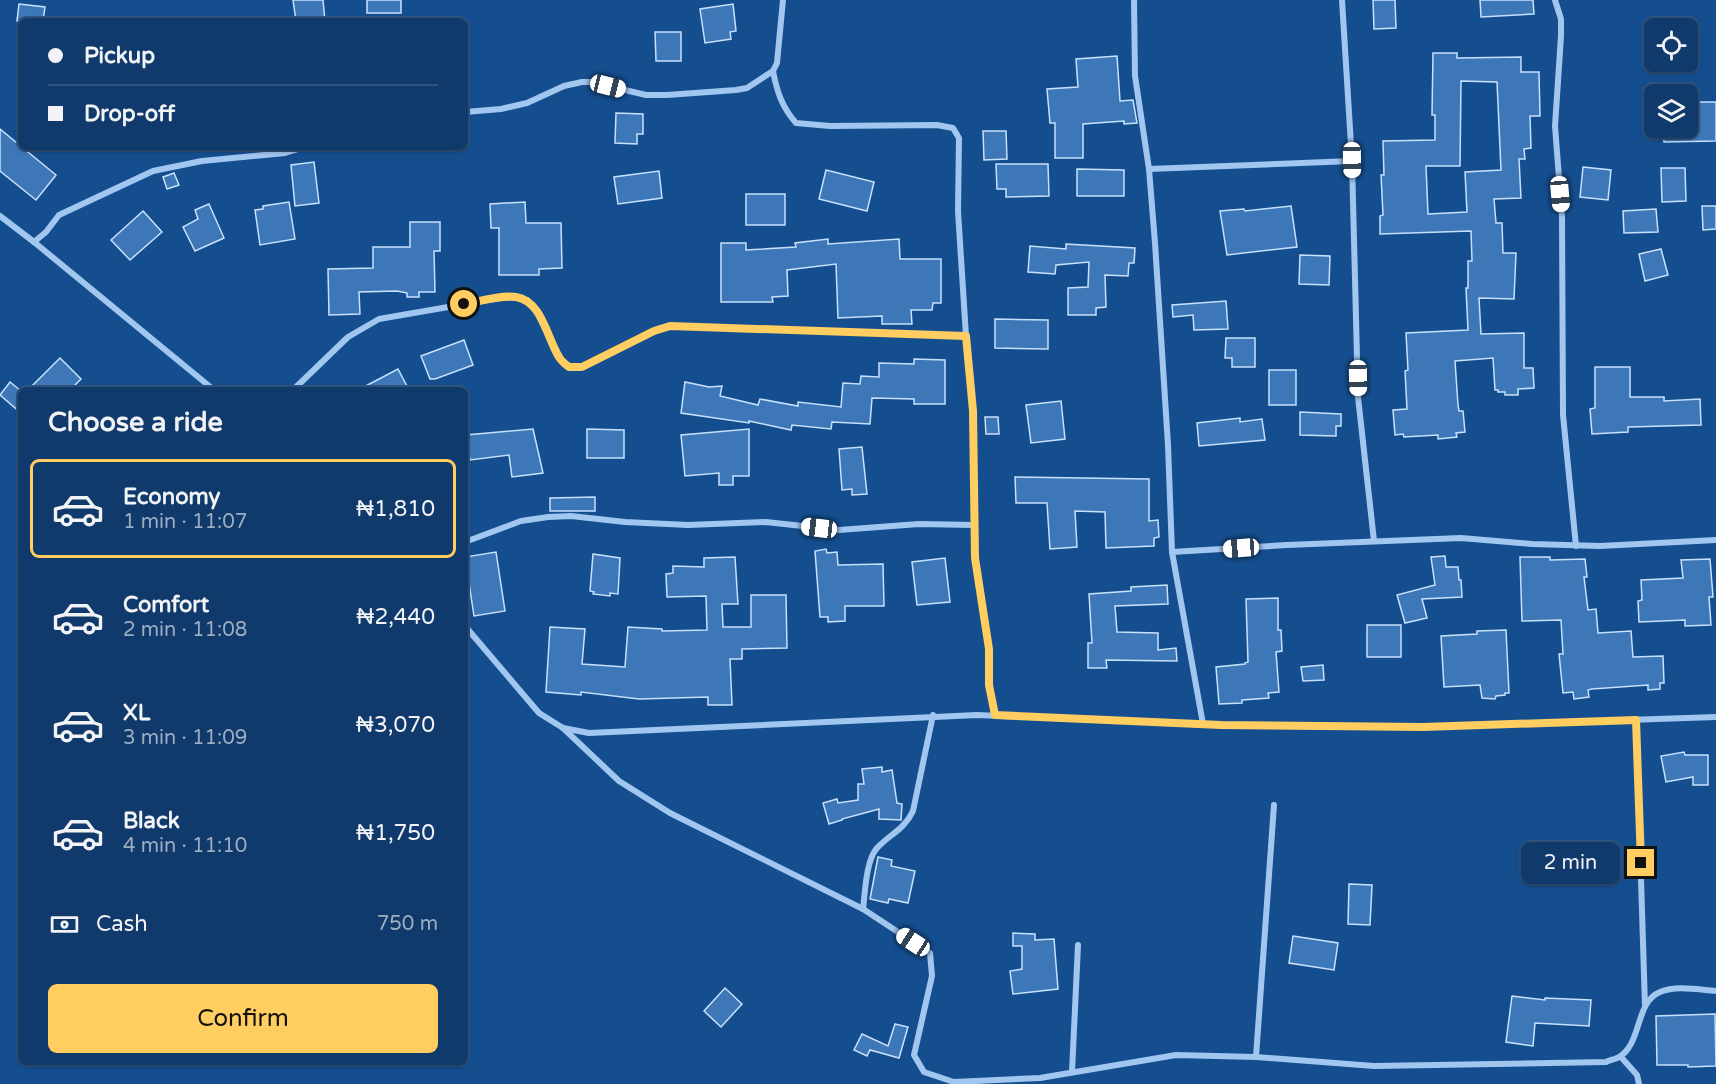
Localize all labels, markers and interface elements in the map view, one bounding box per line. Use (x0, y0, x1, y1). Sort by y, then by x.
map controls (1644, 18, 1698, 138)
button: locate (1644, 18, 1698, 72)
text: Pickup (84, 43, 155, 69)
car (588, 73, 628, 99)
button: layers (1644, 84, 1698, 138)
text: Drop-off (84, 101, 175, 127)
car (1343, 142, 1361, 178)
car (1549, 175, 1571, 213)
route start (450, 290, 477, 317)
car (1349, 360, 1367, 396)
text: Choose a ride (48, 406, 223, 439)
icon: car (51, 482, 105, 536)
text: Economy (123, 484, 220, 510)
text: ₦1,810 (356, 496, 435, 522)
text: 1 min · 11:07 (123, 510, 247, 534)
car (800, 517, 838, 539)
car (1222, 538, 1260, 558)
icon: car (51, 590, 105, 644)
text: Comfort (123, 592, 209, 618)
text: ₦2,440 (356, 604, 435, 630)
text: 2 min · 11:08 (123, 618, 247, 642)
icon: car (51, 698, 105, 752)
text: XL (123, 700, 150, 726)
text: ₦3,070 (356, 712, 435, 738)
text: 3 min · 11:09 (123, 726, 247, 750)
icon: car (51, 806, 105, 860)
text: Black (123, 808, 180, 834)
text: ₦1,750 (356, 820, 435, 846)
text: 4 min · 11:10 (123, 834, 247, 858)
callout: 2 min (1521, 842, 1620, 884)
route end (1627, 849, 1654, 876)
text: 2 min (1544, 851, 1597, 875)
icon: cash (48, 908, 81, 941)
text: Cash (96, 911, 148, 937)
text: 750 m (377, 912, 438, 936)
car (893, 925, 933, 959)
button: Confirm (48, 984, 438, 1053)

